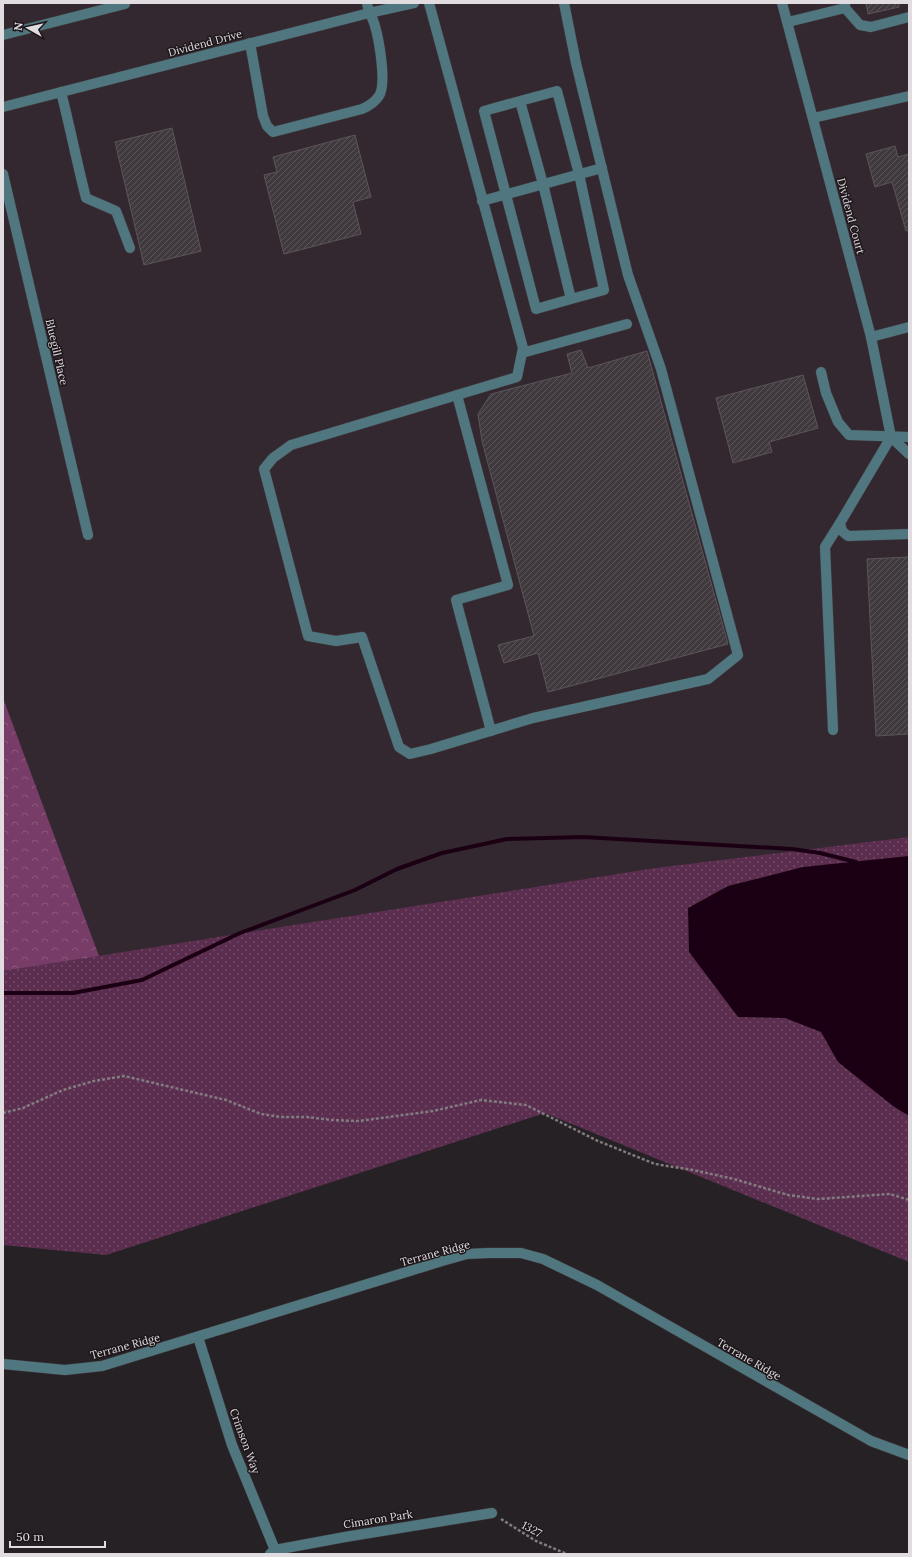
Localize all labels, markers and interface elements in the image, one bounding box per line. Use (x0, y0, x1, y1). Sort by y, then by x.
north arrow (8, 8, 48, 48)
text: N (11, 21, 26, 32)
street label: Dividend Drive (166, 26, 244, 60)
street label: Dividend Court (834, 176, 868, 256)
street label: Bluegill Place (43, 317, 71, 387)
street label: Terrane Ridge (399, 1237, 471, 1269)
street label: Terrane Ridge (89, 1330, 161, 1362)
street label: Terrane Ridge (714, 1335, 784, 1383)
street label: Crimson Way (227, 1406, 263, 1476)
street label: Cimaron Park (342, 1507, 414, 1531)
street label: 1327 (519, 1518, 545, 1540)
scale bar (10, 1523, 105, 1549)
text: 50 m (16, 1529, 44, 1544)

